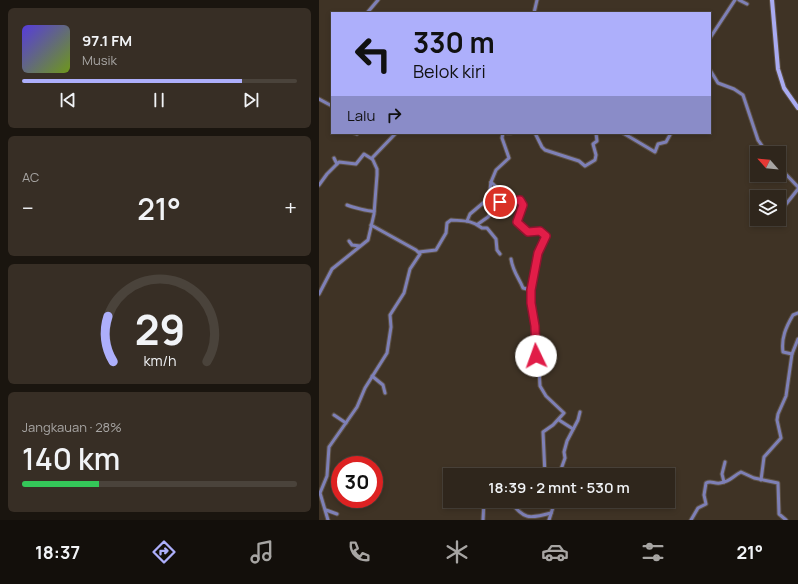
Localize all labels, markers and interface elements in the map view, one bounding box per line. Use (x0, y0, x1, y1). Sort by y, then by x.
text: 330 m (413, 23, 495, 61)
icon: left (347, 28, 399, 80)
text: 97.1 FM (82, 30, 132, 51)
text: Musik (82, 51, 117, 69)
text: Belok kiri (413, 59, 486, 83)
icon: previous (57, 89, 79, 111)
icon: pause (148, 89, 170, 111)
icon: next (240, 89, 262, 111)
icon: right (383, 104, 405, 126)
text: Lalu (347, 105, 375, 126)
north arrow (750, 146, 786, 182)
map controls (750, 146, 786, 226)
text: AC (22, 168, 39, 186)
pin (483, 185, 517, 219)
text: 21° (137, 188, 181, 229)
button: layers (750, 190, 786, 226)
icon: arrive (489, 191, 511, 213)
text: − (22, 193, 34, 223)
text: + (284, 193, 297, 223)
text: 29 (134, 301, 185, 357)
position arrow (515, 335, 557, 377)
text: km/h (143, 351, 176, 370)
text: Jangkauan · 28% (22, 418, 122, 436)
text: 140 km (22, 438, 120, 479)
speed limit sign: 30 (331, 456, 383, 508)
text: 18:39 · 2 mnt · 530 m (488, 477, 630, 498)
icon: directions (150, 538, 178, 566)
icon: music (248, 538, 276, 566)
icon: phone (345, 538, 373, 566)
icon: climate (443, 538, 471, 566)
icon: car (541, 538, 569, 566)
icon: filters (639, 538, 667, 566)
text: 18:37 (35, 540, 80, 564)
text: 21° (736, 540, 763, 564)

